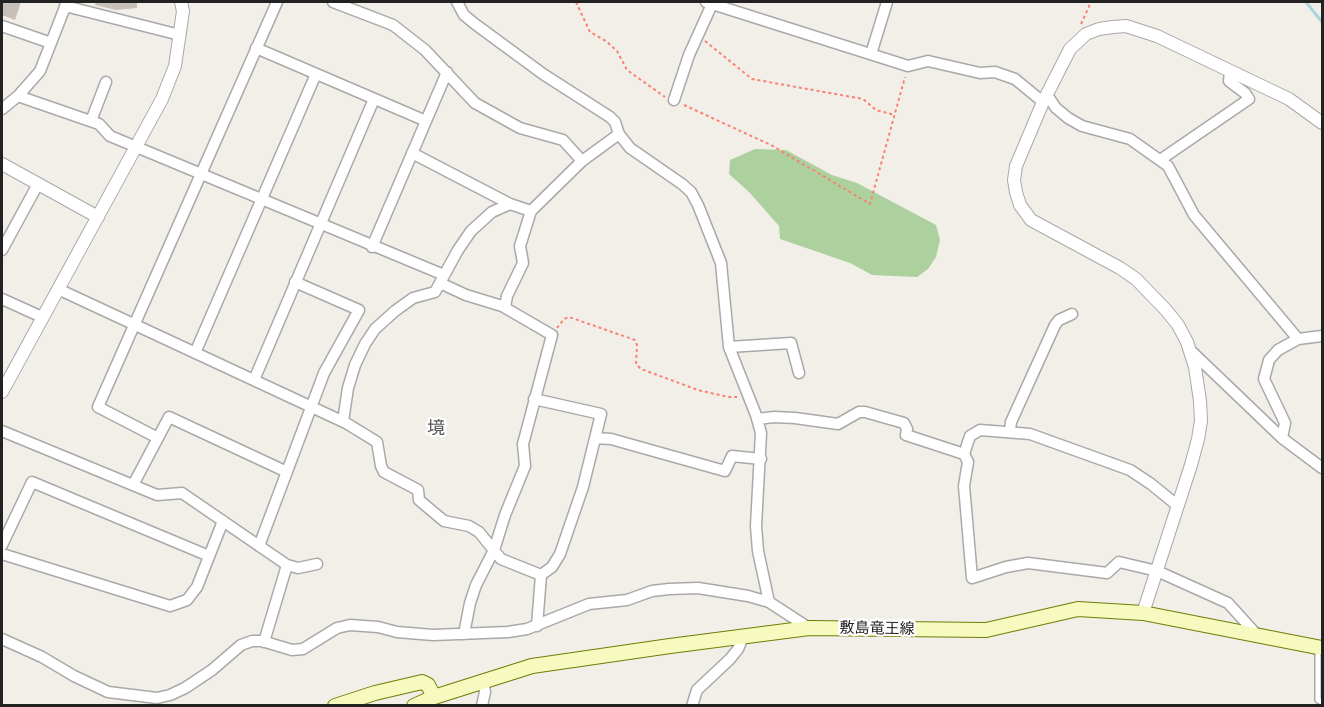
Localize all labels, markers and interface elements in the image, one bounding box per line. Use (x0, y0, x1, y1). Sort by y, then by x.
district label: 境 (427, 418, 445, 440)
street label: 敷島竜王線 (839, 619, 915, 639)

